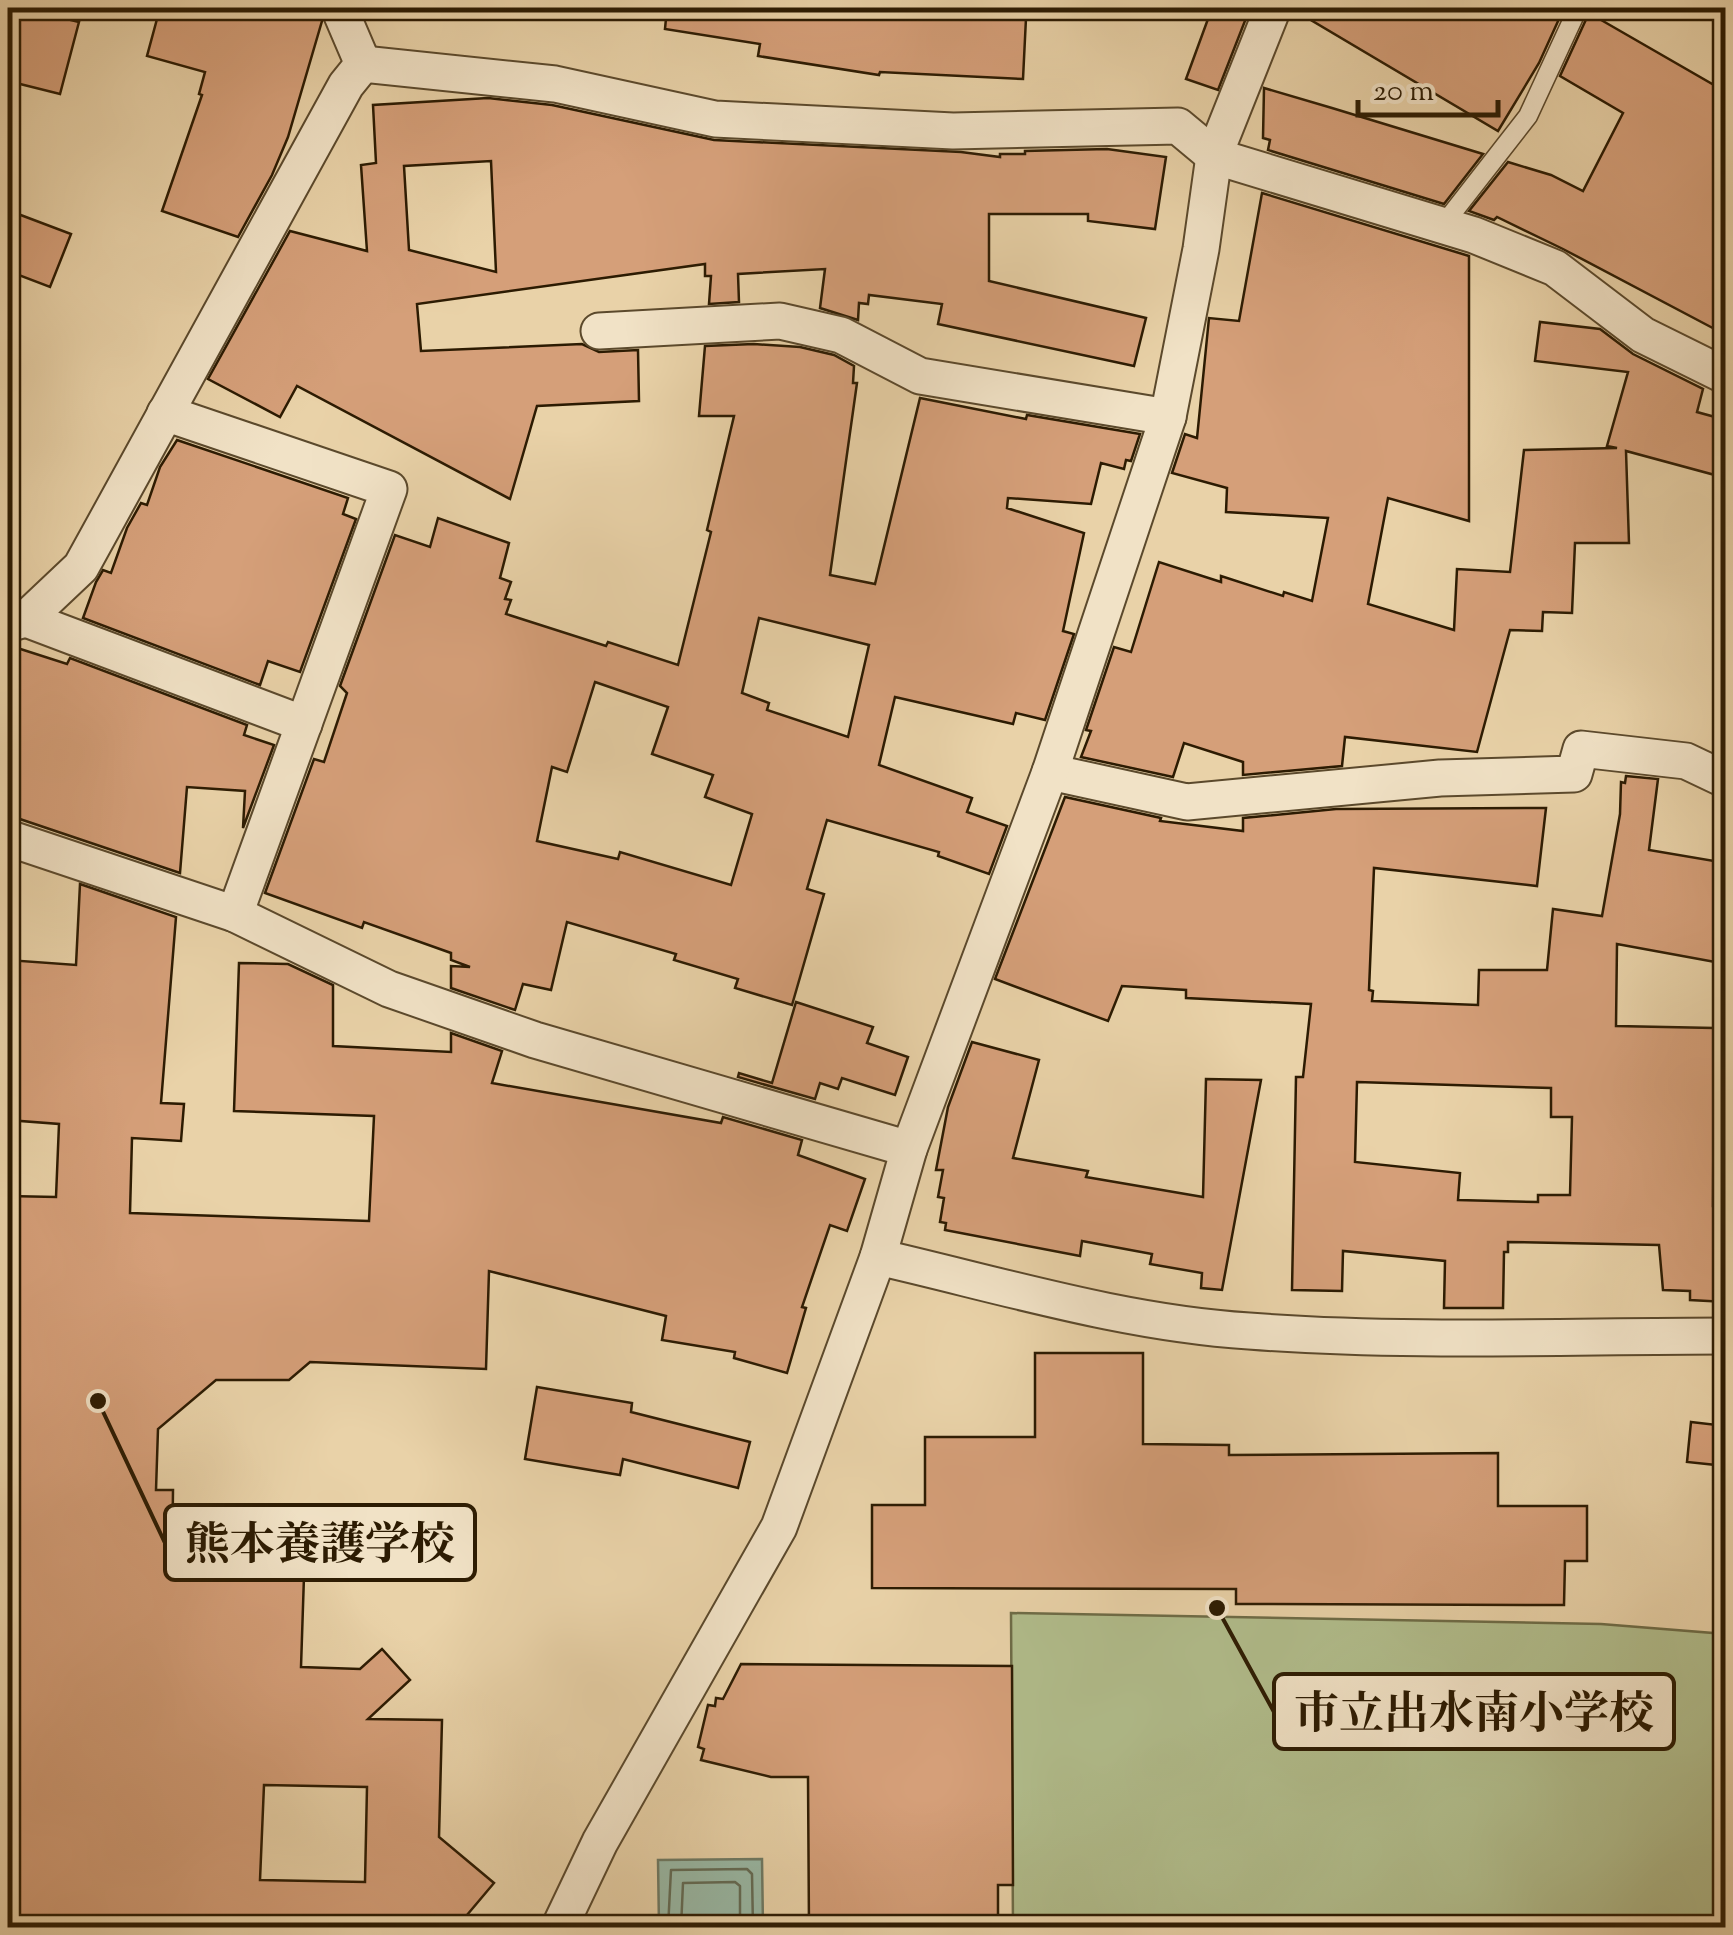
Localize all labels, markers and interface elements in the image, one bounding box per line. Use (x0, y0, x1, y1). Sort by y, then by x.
scale bar (1358, 55, 1498, 117)
text: 20 m (1373, 71, 1434, 114)
callout: 熊本養護学校 (165, 1505, 475, 1580)
text: 熊本養護学校 (185, 1516, 455, 1581)
callout: 市立出水南小学校 (1274, 1674, 1674, 1749)
text: 市立出水南小学校 (1294, 1685, 1654, 1750)

